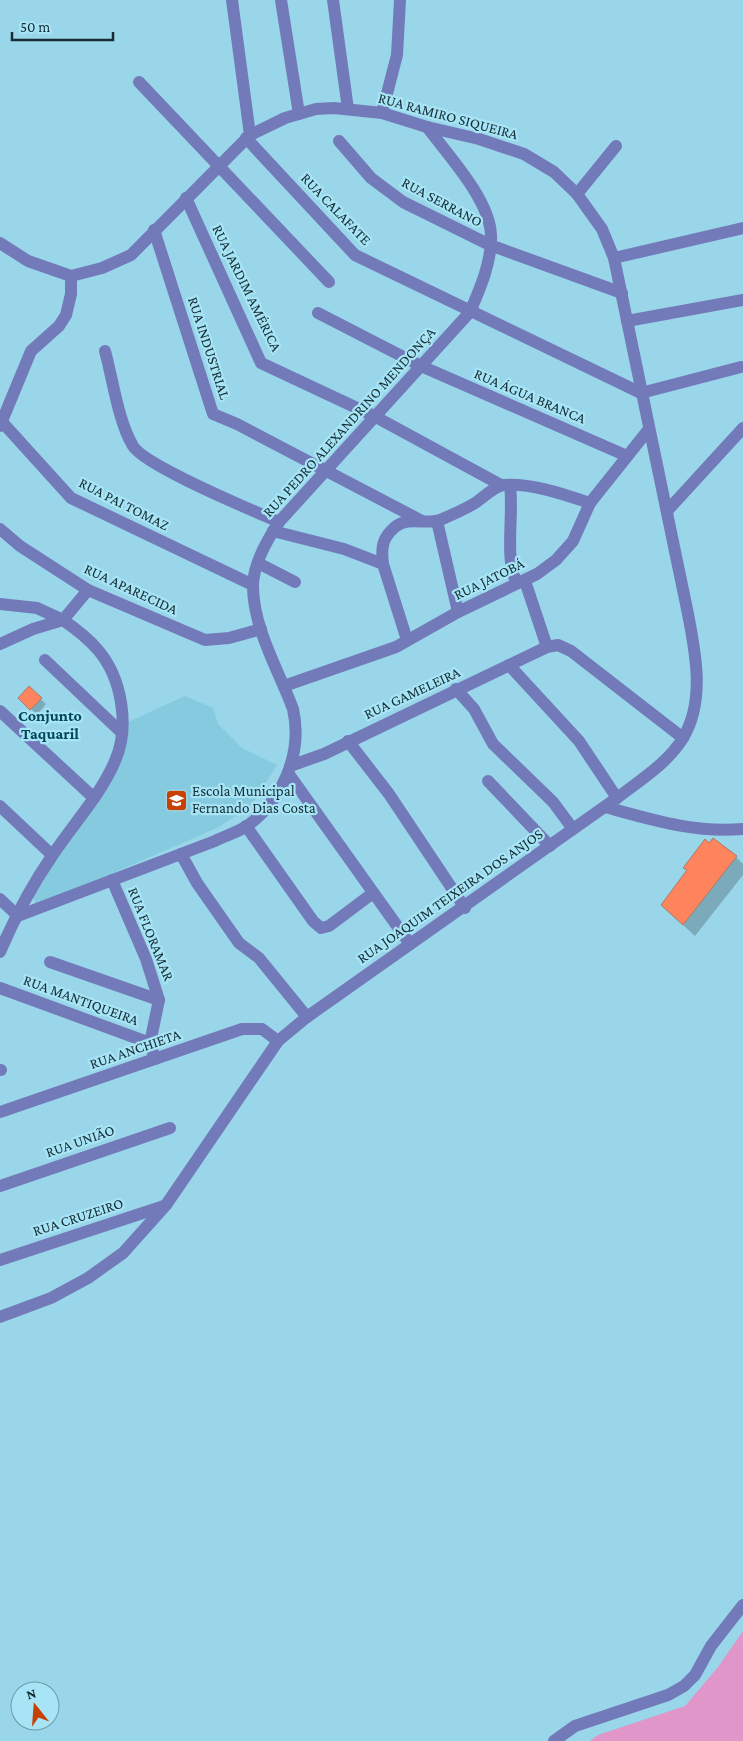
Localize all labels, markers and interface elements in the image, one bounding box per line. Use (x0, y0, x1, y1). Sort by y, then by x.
scale bar (12, 10, 114, 42)
text: 50 m (20, 19, 50, 35)
street label: RUA RAMIRO SIQUEIRA (376, 90, 520, 142)
street label: RUA CALAFATE (298, 170, 374, 248)
street label: RUA SERRANO (399, 174, 485, 230)
street label: RUA JARDIM AMÉRICA (208, 222, 285, 355)
street label: RUA INDUSTRIAL (185, 295, 233, 402)
street label: RUA PEDRO ALEXANDRINO MENDONÇA (260, 324, 439, 521)
street label: RUA ÁGUA BRANCA (472, 365, 589, 427)
street label: RUA PAI TOMAZ (76, 474, 172, 534)
street label: RUA JATOBÁ (451, 555, 528, 604)
street label: RUA APARECIDA (82, 560, 181, 618)
street label: RUA GAMELEIRA (361, 664, 463, 722)
district label: Conjunto Taquaril (18, 707, 82, 742)
place label: Escola Municipal Fernando Dias Costa (192, 783, 316, 816)
school or university icon: Escola Municipal Fernando Dias Costa (164, 788, 188, 812)
street label: RUA JOAQUIM TEIXEIRA DOS ANJOS (354, 826, 546, 967)
street label: RUA FLORAMAR (125, 885, 177, 984)
street label: RUA MANTIQUEIRA (21, 972, 141, 1028)
street label: RUA ANCHIETA (88, 1026, 183, 1072)
street label: RUA UNIÃO (44, 1122, 116, 1160)
street label: RUA CRUZEIRO (31, 1195, 125, 1239)
north arrow (10, 1681, 60, 1731)
text: N (24, 1684, 39, 1703)

